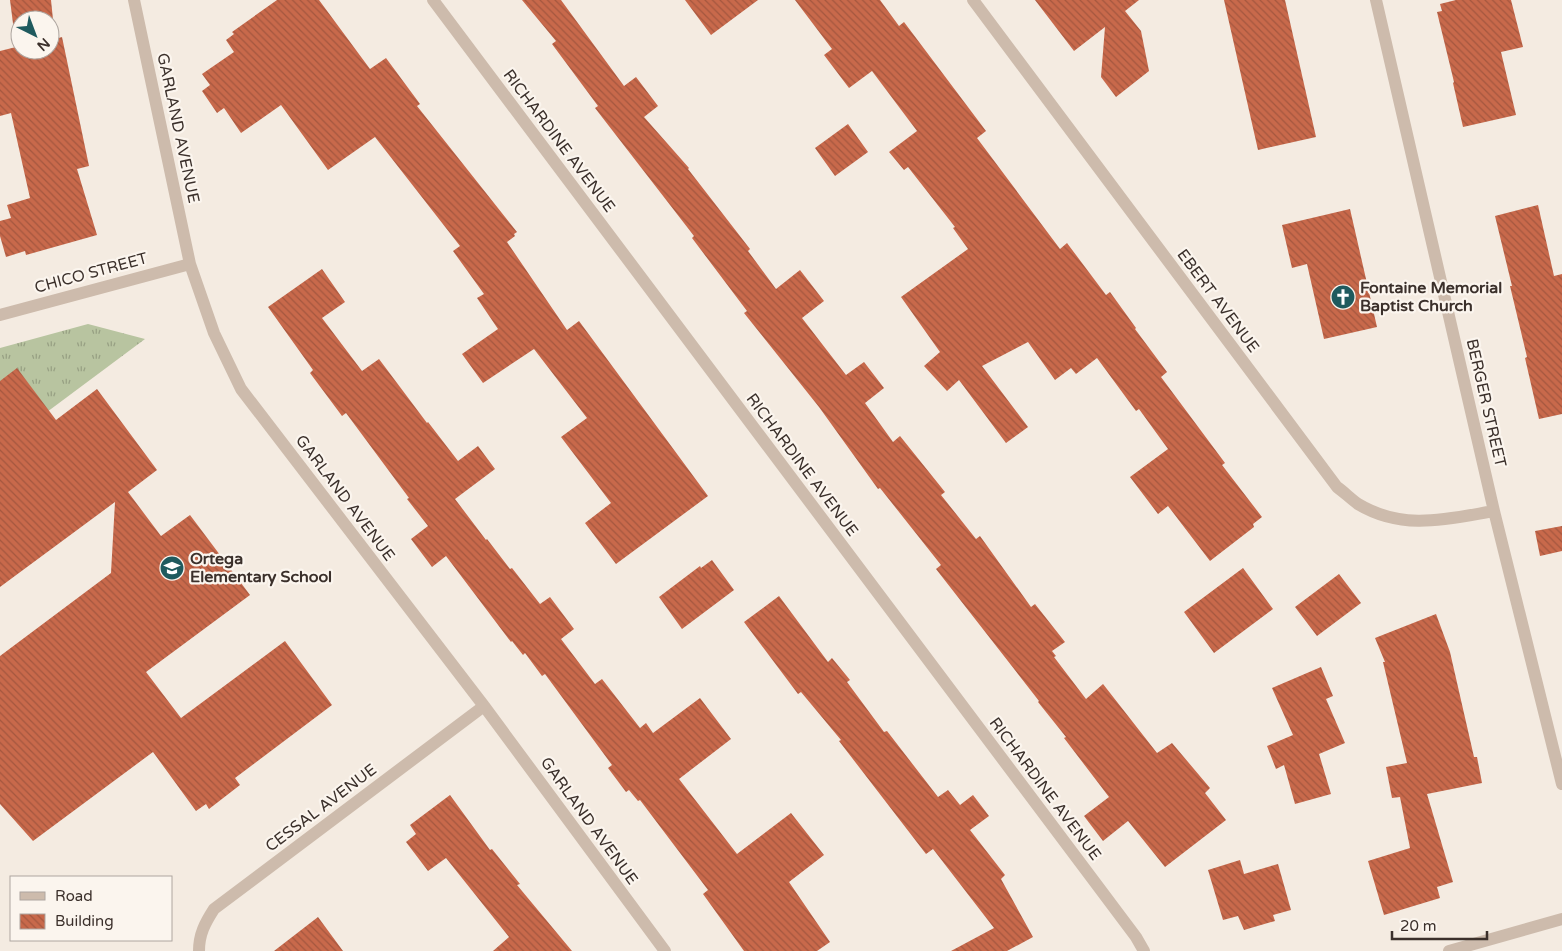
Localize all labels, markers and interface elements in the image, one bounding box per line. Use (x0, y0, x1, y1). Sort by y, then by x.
north arrow (10, 10, 60, 60)
text: N (33, 34, 53, 54)
street label: GARLAND AVENUE (152, 51, 204, 205)
street label: RICHARDINE AVENUE (499, 65, 619, 217)
street label: EBERT AVENUE (1173, 245, 1263, 357)
street label: CHICO STREET (32, 248, 150, 298)
place label: Fontaine Memorial Baptist Church (1360, 278, 1502, 316)
church icon: Fontaine Memorial Baptist Church (1330, 284, 1356, 310)
street label: BERGER STREET (1462, 337, 1511, 469)
street label: RICHARDINE AVENUE (742, 389, 862, 541)
street label: GARLAND AVENUE (291, 431, 399, 565)
place label: Ortega Elementary School (190, 549, 332, 587)
school or university icon: Ortega Elementary School (159, 555, 185, 581)
street label: RICHARDINE AVENUE (985, 713, 1105, 865)
street label: GARLAND AVENUE (536, 753, 642, 889)
street label: CESSAL AVENUE (261, 760, 381, 856)
legend (10, 876, 172, 941)
text: Road (55, 887, 93, 905)
scale bar (1392, 908, 1487, 940)
text: Building (55, 912, 114, 930)
text: 20 m (1400, 917, 1437, 935)

